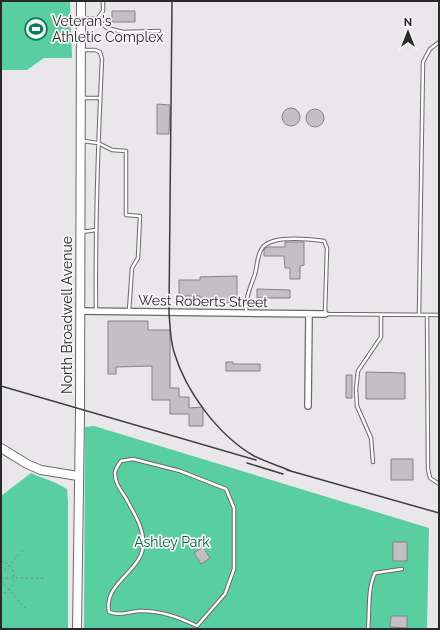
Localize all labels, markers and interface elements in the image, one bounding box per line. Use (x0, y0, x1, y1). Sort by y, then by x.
north arrow (388, 12, 428, 52)
place label: Veteran's Athletic Complex (52, 13, 163, 45)
sports icon: Veteran's Athletic Complex (23, 16, 49, 42)
text: N (404, 16, 412, 29)
street label: North Broadwell Avenue (59, 236, 75, 394)
street label: West Roberts Street (138, 292, 268, 310)
park label: Ashley Park (134, 534, 210, 550)

